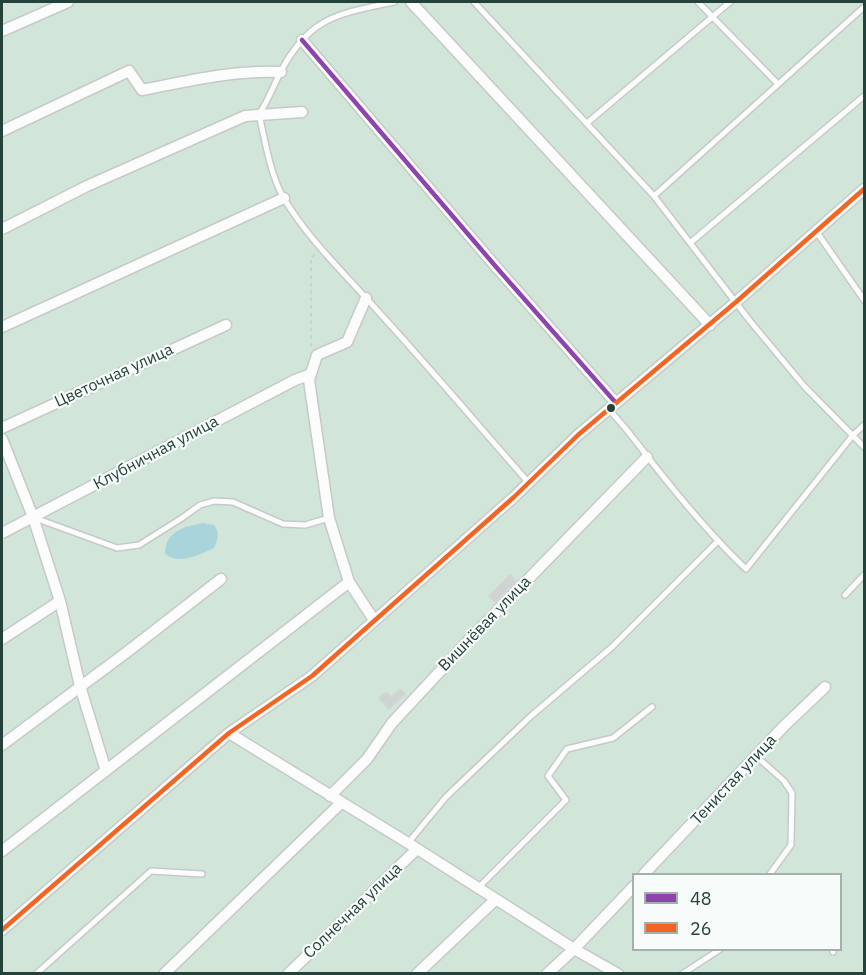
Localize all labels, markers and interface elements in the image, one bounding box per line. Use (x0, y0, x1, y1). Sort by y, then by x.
street label: Цветочная улица (52, 340, 176, 412)
unlabelled marker (605, 402, 617, 414)
street label: Клубничная улица (90, 412, 222, 494)
street label: Вишнёвая улица (435, 572, 535, 676)
street label: Тенистая улица (687, 731, 781, 829)
street label: Солнечная улица (300, 859, 406, 963)
legend (632, 873, 842, 951)
text: 48 (690, 887, 712, 910)
text: 26 (690, 917, 712, 940)

